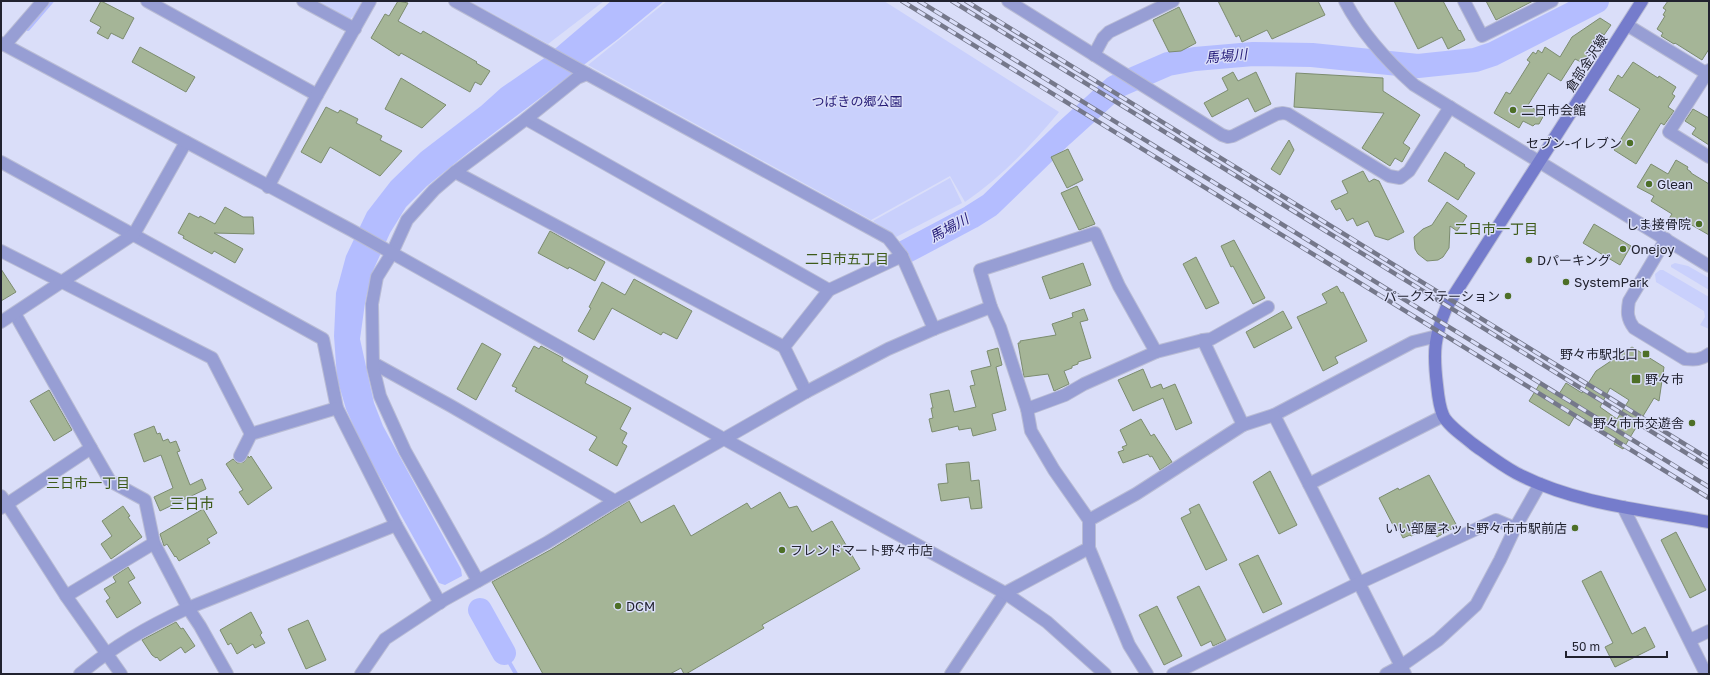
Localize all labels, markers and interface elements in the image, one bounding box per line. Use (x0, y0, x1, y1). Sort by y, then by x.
street label: 倉部金沢線 (1562, 31, 1610, 95)
water label: 馬場川 (1204, 45, 1250, 66)
park label: つばきの郷公園 (811, 93, 903, 109)
place label: 二日市会館 (1521, 102, 1586, 118)
marker: 二日市会館 (1508, 105, 1518, 115)
place label: セブン-イレブン (1526, 135, 1622, 151)
marker: セブン-イレブン (1625, 138, 1635, 148)
place label: Glean (1657, 176, 1693, 192)
marker: Glean (1644, 179, 1654, 189)
water label: 馬場川 (926, 209, 973, 245)
place label: しま接骨院 (1626, 216, 1691, 232)
marker: しま接骨院 (1694, 219, 1704, 229)
district label: 二日市一丁目 (1454, 220, 1538, 237)
place label: Onejoy (1631, 241, 1675, 257)
marker: Onejoy (1618, 244, 1628, 254)
district label: 二日市五丁目 (805, 250, 889, 267)
place label: Dパーキング (1537, 252, 1611, 268)
marker: Dパーキング (1524, 255, 1534, 265)
place label: SystemPark (1574, 274, 1649, 290)
marker: SystemPark (1561, 277, 1571, 287)
place label: パークステーション (1384, 288, 1500, 304)
marker: パークステーション (1503, 291, 1513, 301)
place label: 野々市駅北口 (1560, 346, 1638, 362)
marker: 野々市駅北口 (1641, 349, 1651, 359)
place label: 野々市 (1645, 371, 1684, 387)
marker: 野々市 (1630, 373, 1642, 385)
place label: 野々市市交遊舎 (1593, 415, 1684, 431)
marker: 野々市市交遊舎 (1687, 418, 1697, 428)
district label: 三日市一丁目 (46, 474, 130, 491)
district label: 三日市 (169, 494, 215, 512)
place label: いい部屋ネット野々市市駅前店 (1385, 520, 1567, 536)
marker: いい部屋ネット野々市市駅前店 (1570, 523, 1580, 533)
place label: フレンドマート野々市店 (790, 542, 933, 558)
marker: フレンドマート野々市店 (777, 545, 787, 555)
place label: DCM (626, 598, 655, 614)
marker: DCM (613, 601, 623, 611)
scale bar (1566, 633, 1667, 659)
text: 50 m (1572, 639, 1600, 654)

